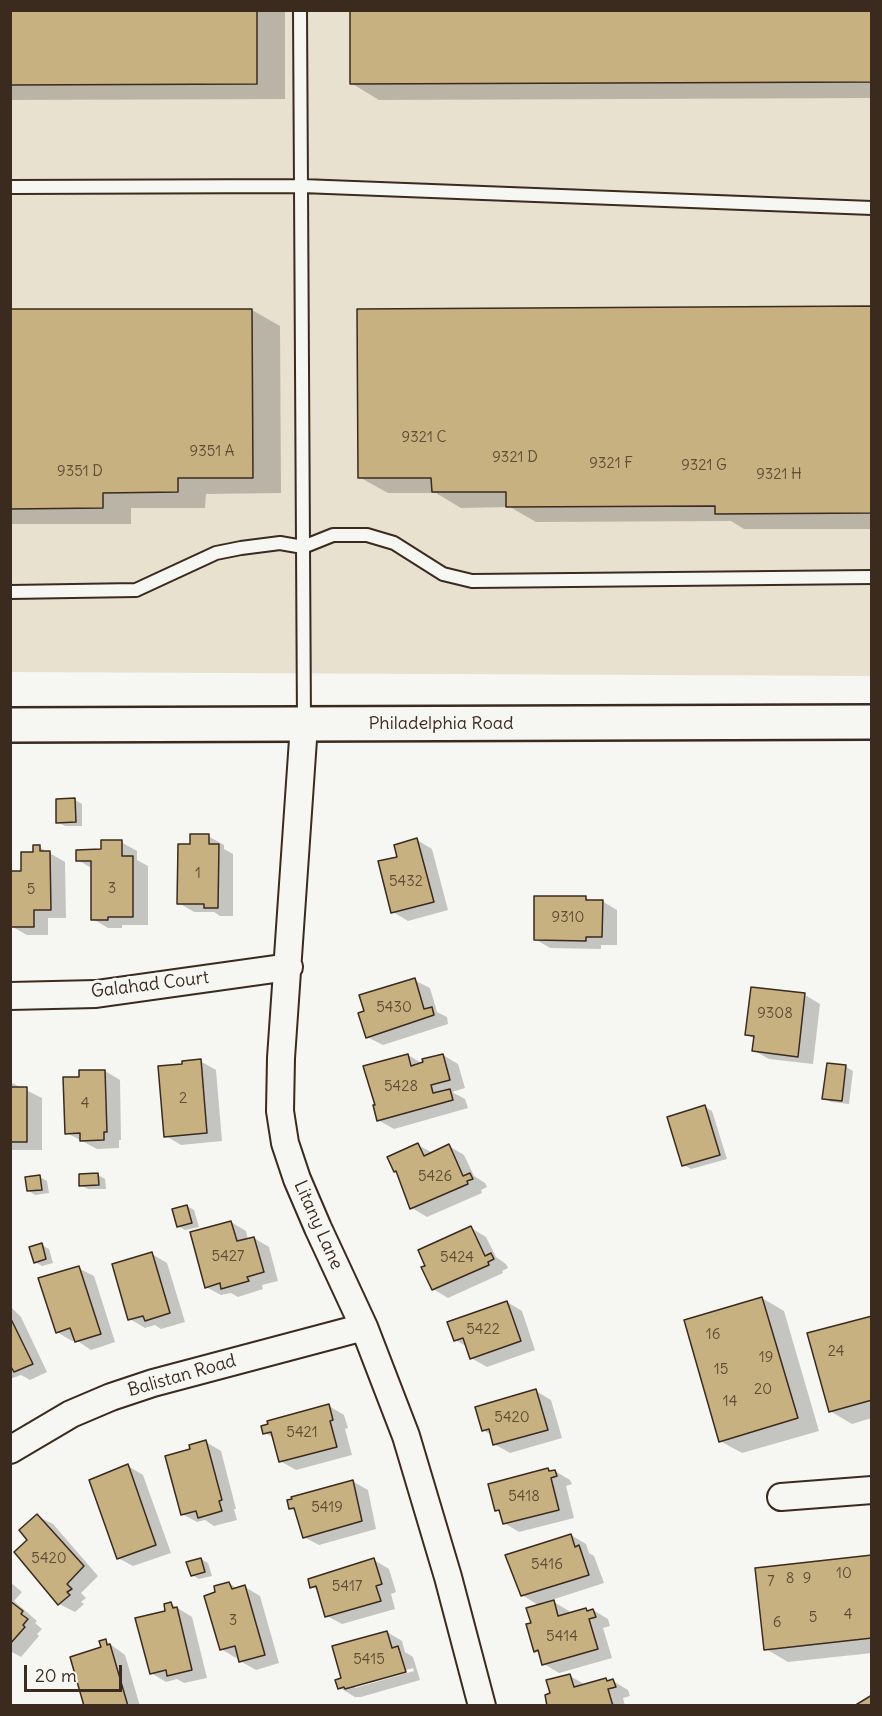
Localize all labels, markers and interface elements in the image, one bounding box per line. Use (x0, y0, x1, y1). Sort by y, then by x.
house number: 9321 C (402, 429, 446, 447)
house number: 9351 A (190, 443, 234, 461)
house number: 9321 D (492, 449, 538, 467)
house number: 9321 F (589, 455, 633, 473)
house number: 9321 G (681, 457, 727, 475)
house number: 9351 D (57, 463, 103, 481)
house number: 9321 H (756, 466, 802, 484)
street label: Philadelphia Road (368, 713, 514, 735)
house number: 1 (195, 865, 201, 883)
house number: 5432 (389, 873, 423, 891)
house number: 3 (108, 880, 116, 898)
house number: 5 (27, 881, 35, 899)
house number: 9310 (552, 909, 584, 927)
street label: Galahad Court (90, 967, 210, 1003)
house number: 5430 (376, 999, 412, 1017)
house number: 9308 (757, 1005, 793, 1023)
house number: 5428 (384, 1078, 418, 1096)
house number: 2 (179, 1090, 187, 1108)
house number: 4 (81, 1095, 89, 1113)
house number: 5426 (418, 1168, 452, 1186)
street label: Litany Lane (289, 1177, 347, 1273)
house number: 5427 (212, 1248, 244, 1266)
house number: 5424 (440, 1249, 474, 1267)
house number: 5422 (466, 1321, 500, 1339)
house number: 16 (706, 1326, 720, 1344)
house number: 24 (828, 1343, 844, 1361)
house number: 19 (759, 1349, 773, 1367)
street label: Balistan Road (125, 1350, 239, 1402)
house number: 15 (714, 1361, 728, 1379)
house number: 20 (754, 1381, 772, 1399)
house number: 14 (723, 1393, 737, 1411)
house number: 5420 (494, 1409, 530, 1427)
house number: 5421 (286, 1424, 318, 1442)
house number: 5418 (508, 1488, 540, 1506)
house number: 5419 (311, 1499, 343, 1517)
house number: 5420 (31, 1550, 67, 1568)
house number: 5416 (531, 1556, 563, 1574)
house number: 10 (836, 1565, 852, 1583)
house number: 8 (786, 1570, 794, 1588)
house number: 9 (803, 1570, 811, 1588)
house number: 7 (767, 1573, 775, 1591)
house number: 5417 (332, 1578, 362, 1596)
house number: 4 (844, 1606, 852, 1624)
house number: 5 (809, 1609, 817, 1627)
house number: 3 (229, 1612, 237, 1630)
house number: 6 (773, 1614, 781, 1632)
house number: 5414 (546, 1628, 578, 1646)
house number: 5415 (353, 1651, 385, 1669)
scale bar (27, 1653, 124, 1691)
text: 20 m (35, 1664, 77, 1687)

